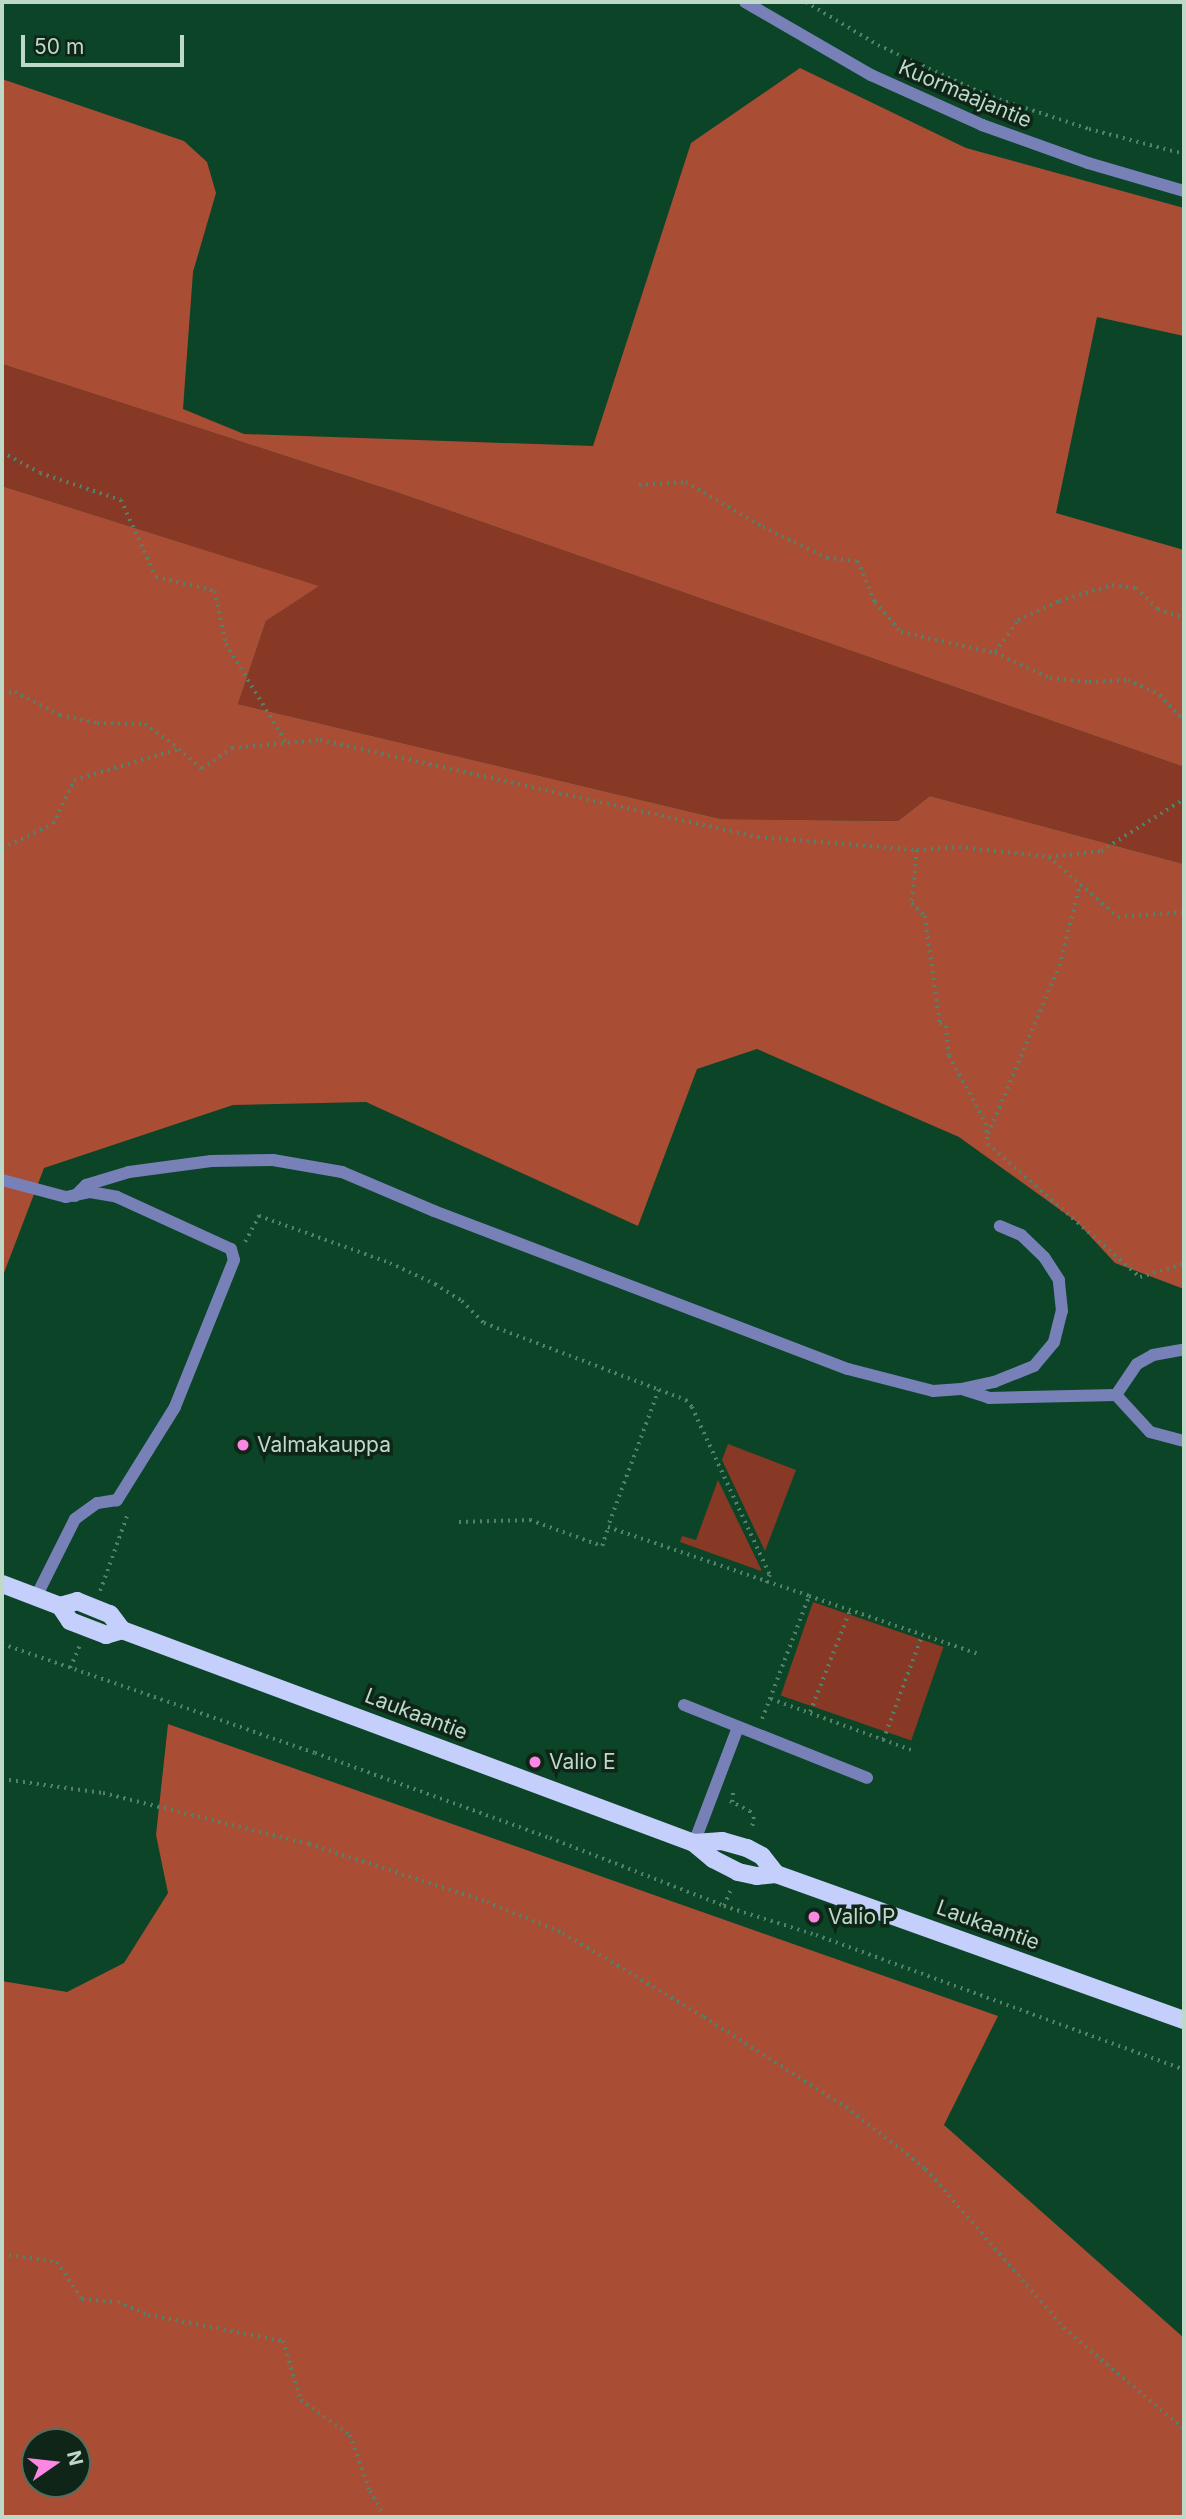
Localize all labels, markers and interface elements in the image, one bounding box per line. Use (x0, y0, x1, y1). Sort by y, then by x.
scale bar (24, 21, 187, 65)
text: 50 m (34, 34, 84, 59)
street label: Kuormaajantie (895, 55, 1035, 133)
place label: Valmakauppa (257, 1432, 391, 1458)
marker: Valmakauppa (235, 1437, 251, 1453)
street label: Laukaantie (361, 1683, 471, 1745)
place label: Valio E (549, 1749, 616, 1775)
marker: Valio E (527, 1754, 543, 1770)
street label: Laukaantie (933, 1895, 1043, 1955)
place label: Valio P (828, 1904, 895, 1930)
marker: Valio P (806, 1909, 822, 1925)
north arrow (21, 2428, 91, 2498)
text: N (62, 2448, 88, 2468)

